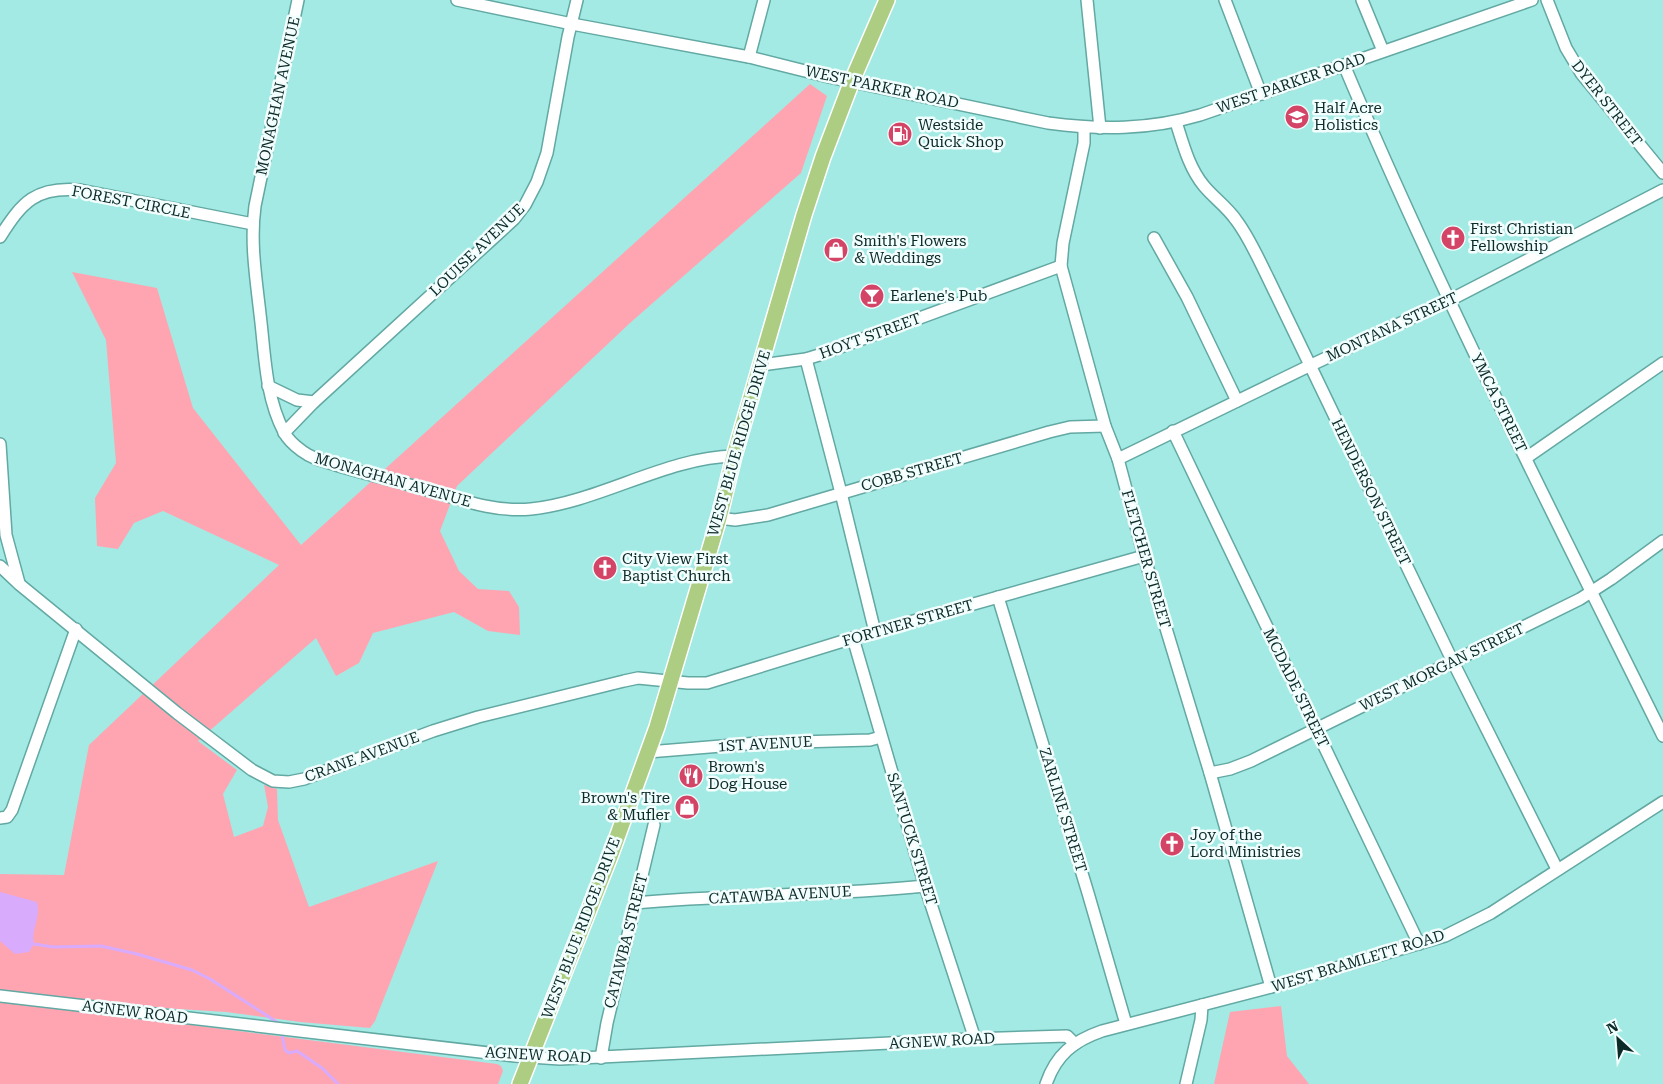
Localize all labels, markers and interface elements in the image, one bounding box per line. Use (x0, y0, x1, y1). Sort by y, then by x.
street label: MONAGHAN AVENUE (252, 15, 304, 177)
street label: WEST PARKER ROAD (1214, 49, 1368, 117)
street label: DYER STREET (1568, 57, 1646, 149)
street label: WEST PARKER ROAD (804, 62, 960, 112)
place label: Half Acre Holistics (1314, 99, 1382, 134)
school or university icon: Half Acre Holistics (1284, 104, 1310, 130)
place label: Westside Quick Shop (918, 116, 1004, 151)
fuel station icon: Westside Quick Shop (887, 121, 913, 147)
street label: FOREST CIRCLE (70, 182, 192, 222)
street label: LOUISE AVENUE (426, 200, 528, 300)
place label: First Christian Fellowship (1470, 220, 1574, 255)
church icon: First Christian Fellowship (1440, 225, 1466, 251)
place label: Smith's Flowers & Weddings (854, 232, 967, 267)
shop icon: Smith's Flowers & Weddings (823, 237, 849, 263)
bar icon: Earlene's Pub (859, 283, 885, 309)
place label: Earlene's Pub (890, 287, 987, 305)
street label: MONTANA STREET (1323, 289, 1461, 365)
street label: HOYT STREET (817, 309, 923, 363)
street label: WEST BLUE RIDGE DRIVE (704, 348, 774, 538)
street label: YMCA STREET (1467, 350, 1531, 456)
street label: HENDERSON STREET (1328, 416, 1414, 568)
street label: MONAGHAN AVENUE (313, 449, 473, 511)
street label: COBB STREET (859, 449, 965, 495)
street label: FLETCHER STREET (1118, 488, 1174, 630)
place label: City View First Baptist Church (622, 550, 731, 585)
church icon: City View First Baptist Church (592, 555, 618, 581)
street label: FORTNER STREET (840, 596, 976, 650)
street label: WEST MORGAN STREET (1357, 619, 1527, 715)
street label: MCDADE STREET (1259, 625, 1333, 751)
street label: CRANE AVENUE (302, 728, 422, 786)
street label: 1ST AVENUE (717, 733, 813, 755)
street label: ZARLINE STREET (1035, 746, 1091, 874)
place label: Brown's Dog House (708, 758, 787, 793)
restaurant icon: Brown's Dog House (678, 763, 704, 789)
street label: SANTUCK STREET (883, 770, 941, 908)
place label: Brown's Tire & Mufler (581, 789, 670, 824)
shop icon: Brown's Tire & Mufler (674, 794, 700, 820)
place label: Joy of the Lord Ministries (1190, 826, 1301, 861)
church icon: Joy of the Lord Ministries (1159, 831, 1185, 857)
street label: WEST BLUE RIDGE DRIVE (538, 835, 624, 1021)
street label: CATAWBA STREET (601, 872, 651, 1010)
street label: CATAWBA AVENUE (708, 882, 852, 908)
street label: WEST BRAMLETT ROAD (1269, 926, 1447, 996)
street label: AGNEW ROAD (81, 997, 189, 1027)
north arrow (1593, 1014, 1643, 1064)
text: N (1604, 1018, 1621, 1037)
street label: AGNEW ROAD (888, 1029, 996, 1053)
street label: AGNEW ROAD (484, 1043, 592, 1067)

